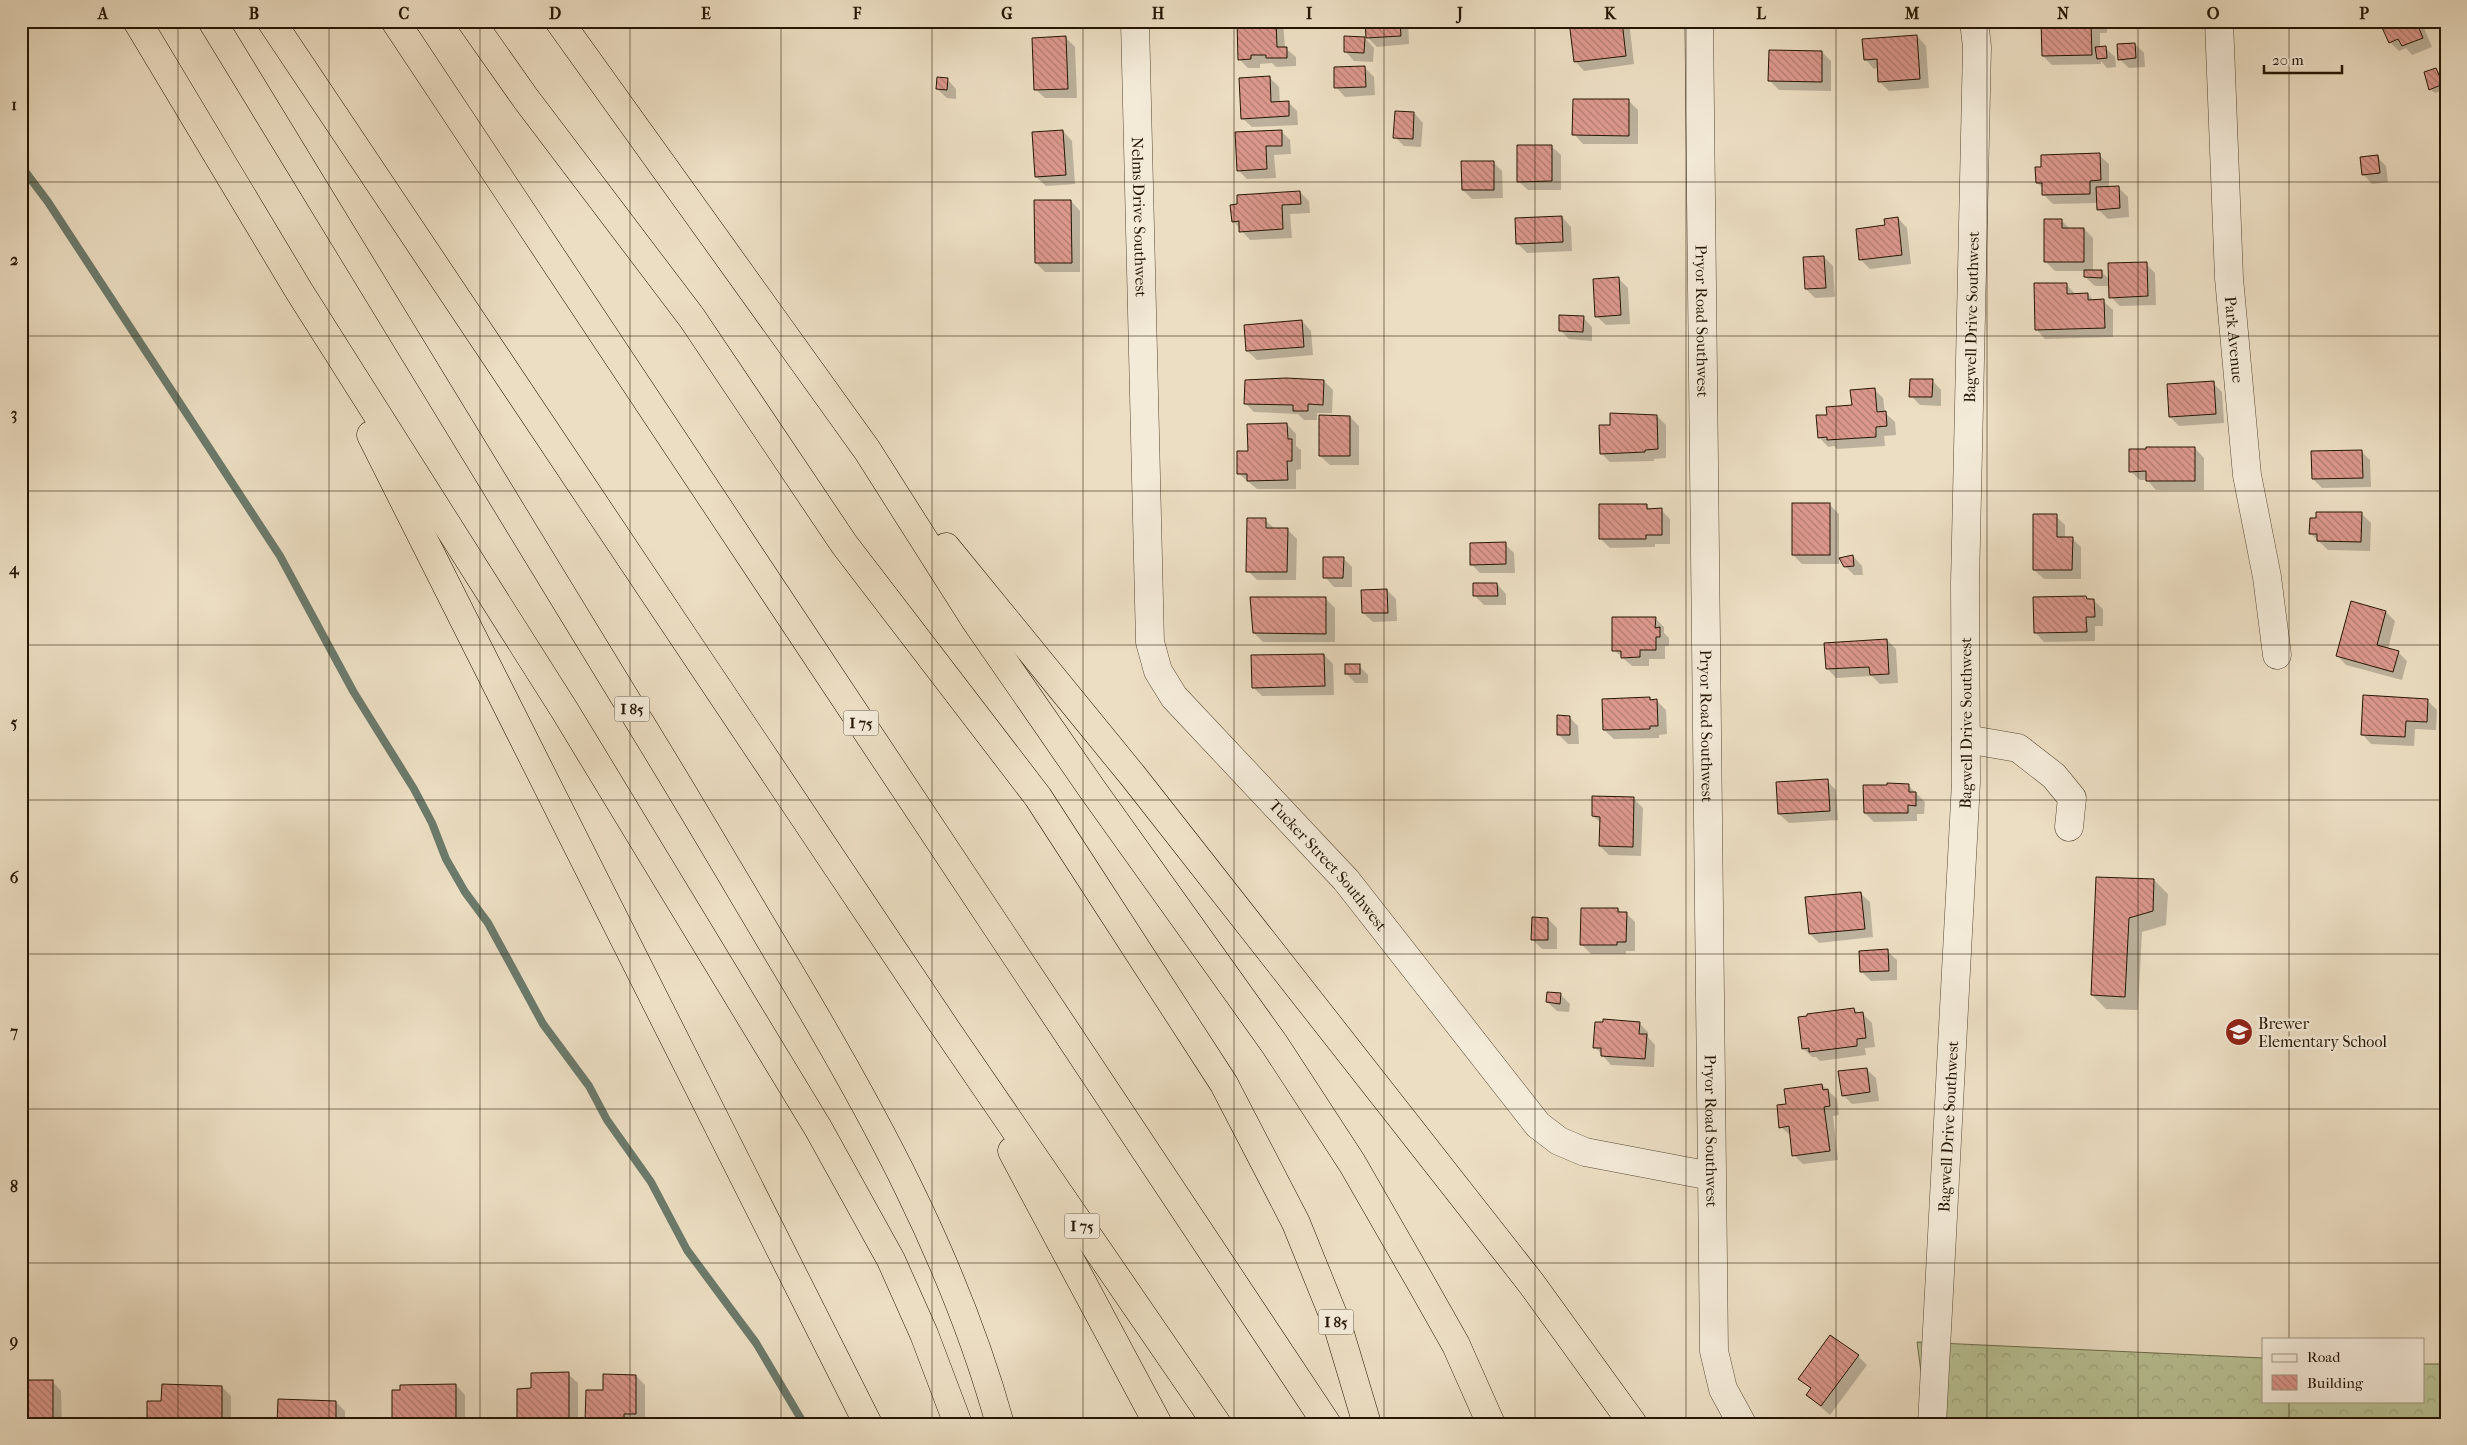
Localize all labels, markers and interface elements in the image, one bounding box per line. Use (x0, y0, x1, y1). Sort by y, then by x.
text: A (97, 4, 109, 23)
text: B (249, 4, 259, 23)
text: C (399, 4, 410, 23)
text: D (549, 4, 561, 23)
text: E (701, 4, 711, 23)
text: F (852, 4, 862, 23)
text: G (1001, 4, 1013, 23)
text: H (1152, 4, 1165, 23)
text: I (1306, 4, 1313, 23)
text: J (1455, 4, 1463, 24)
text: K (1604, 4, 1617, 23)
text: L (1756, 4, 1766, 23)
text: M (1904, 4, 1920, 23)
text: N (2057, 4, 2070, 23)
text: O (2207, 4, 2220, 23)
text: P (2359, 4, 2369, 23)
scale bar (2264, 42, 2342, 74)
text: 20 m (2272, 51, 2304, 69)
text: 1 (11, 95, 17, 114)
street label: Nelms Drive Southwest (1128, 137, 1151, 297)
street label: Bagwell Drive Southwest (1960, 231, 1982, 403)
street label: Pryor Road Southwest (1692, 245, 1713, 398)
text: 2 (10, 250, 18, 269)
street label: Park Avenue (2221, 295, 2248, 384)
text: 3 (11, 404, 17, 424)
text: 4 (8, 559, 20, 579)
street label: Bagwell Drive Southwest (1955, 637, 1976, 809)
street label: Pryor Road Southwest (1697, 649, 1717, 803)
road number: I 85 (614, 696, 650, 722)
road number: I 75 (844, 710, 878, 736)
text: 5 (11, 713, 18, 732)
street label: Tucker Street Southwest (1265, 795, 1392, 935)
text: 6 (10, 868, 19, 887)
place label: Brewer Elementary School (2258, 1014, 2387, 1051)
school or university icon: Brewer Elementary School (2224, 1017, 2254, 1047)
text: 7 (9, 1022, 18, 1041)
street label: Bagwell Drive Southwest (1934, 1040, 1962, 1213)
street label: Pryor Road Southwest (1701, 1054, 1722, 1208)
text: 8 (10, 1177, 18, 1196)
road number: I 75 (1064, 1214, 1100, 1238)
road number: I 85 (1318, 1310, 1354, 1334)
text: 9 (9, 1331, 18, 1351)
legend (2262, 1338, 2424, 1402)
text: Road (2307, 1348, 2341, 1366)
text: Building (2307, 1374, 2364, 1392)

